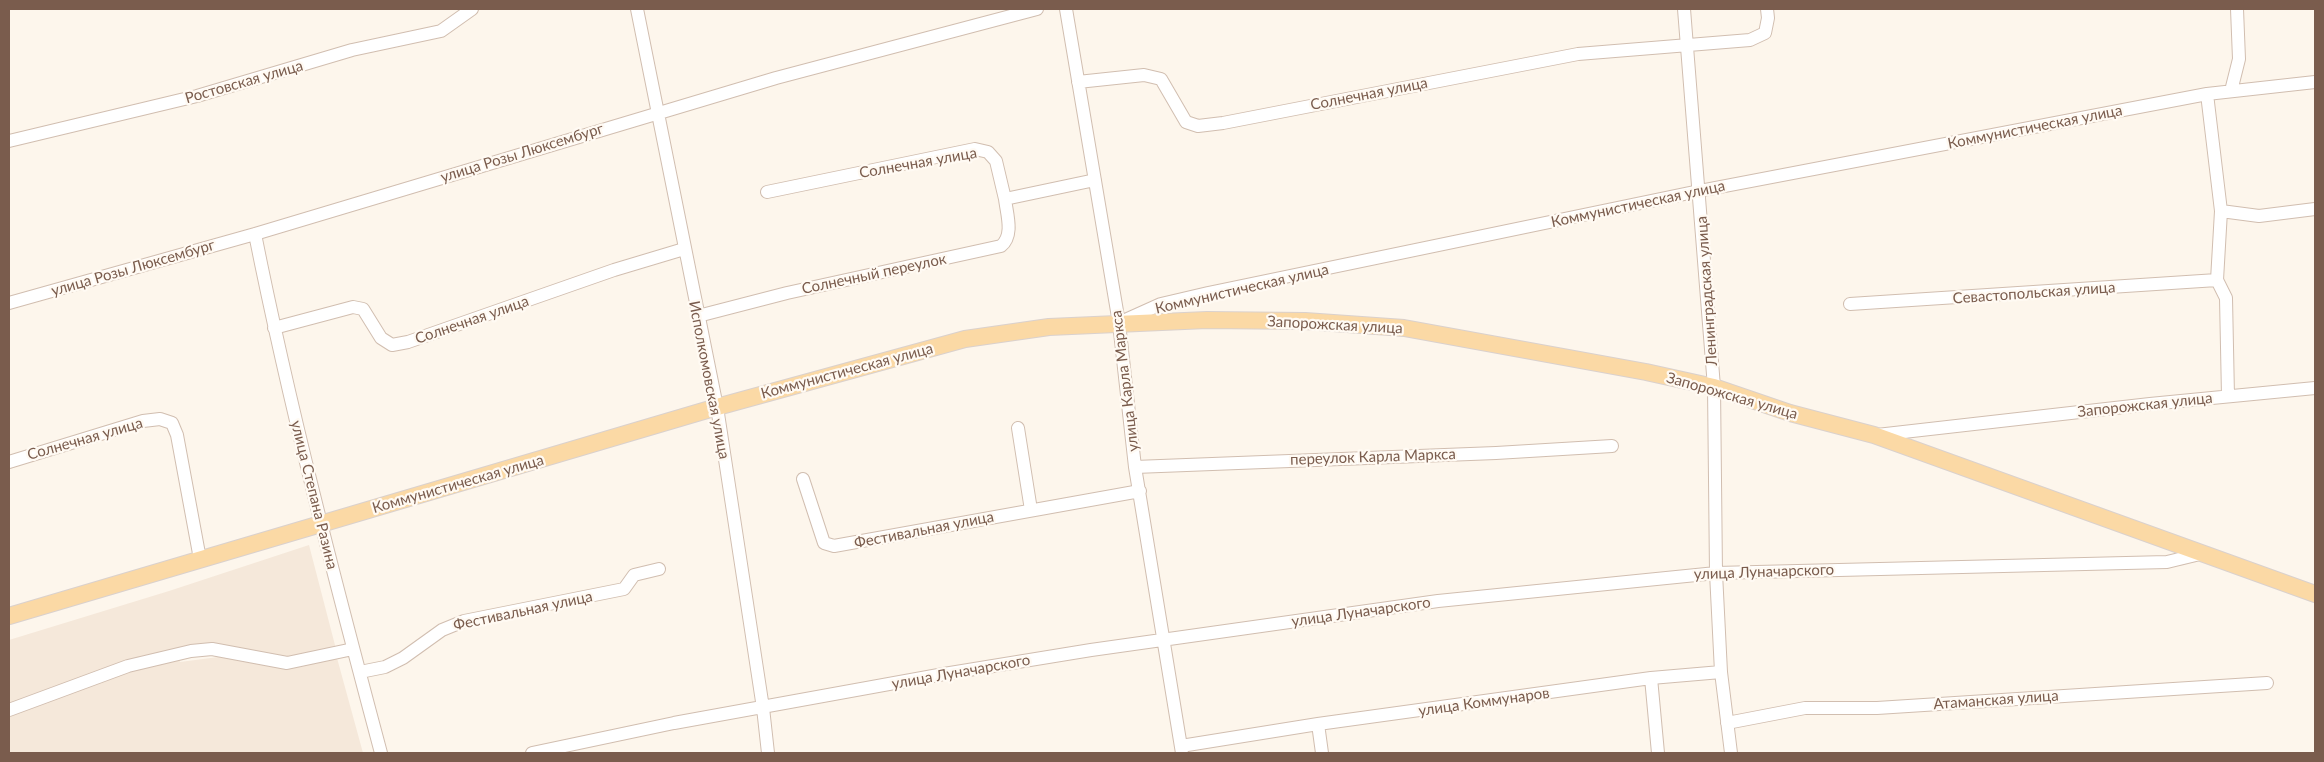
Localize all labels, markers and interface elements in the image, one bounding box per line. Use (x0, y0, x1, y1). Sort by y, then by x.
street label: Ростовская улица (183, 57, 305, 107)
street label: Солнечная улица (1309, 74, 1429, 114)
street label: Коммунистическая улица (1946, 101, 2124, 153)
street label: улица Розы Люксембург (438, 120, 606, 186)
street label: Солнечная улица (858, 144, 978, 182)
street label: Коммунистическая улица (1549, 177, 1727, 231)
street label: Ленинградская улица (1693, 216, 1721, 366)
street label: улица Розы Люксембург (49, 236, 217, 300)
street label: Солнечный переулок (800, 250, 948, 298)
street label: Коммунистическая улица (1153, 260, 1331, 318)
street label: Севастопольская улица (1952, 278, 2116, 308)
street label: Солнечная улица (413, 292, 531, 348)
street label: Исполкомовская улица (685, 299, 733, 461)
street label: улица Карла Маркса (1107, 309, 1143, 453)
street label: Запорожская улица (1267, 312, 1403, 338)
street label: Коммунистическая улица (759, 339, 935, 403)
street label: Запорожская улица (1664, 369, 1800, 423)
street label: Запорожская улица (2077, 389, 2213, 421)
street label: Солнечная улица (25, 414, 145, 464)
street label: улица Степана Разина (287, 419, 341, 571)
street label: переулок Карла Маркса (1290, 445, 1456, 469)
street label: Коммунистическая улица (370, 451, 546, 517)
street label: Фестивальная улица (853, 508, 995, 552)
street label: улица Луначарского (1694, 561, 1834, 583)
street label: Фестивальная улица (452, 587, 594, 635)
street label: улица Луначарского (1290, 593, 1432, 631)
street label: улица Луначарского (890, 651, 1032, 693)
street label: улица Коммунаров (1417, 684, 1551, 720)
street label: Атаманская улица (1933, 687, 2059, 713)

